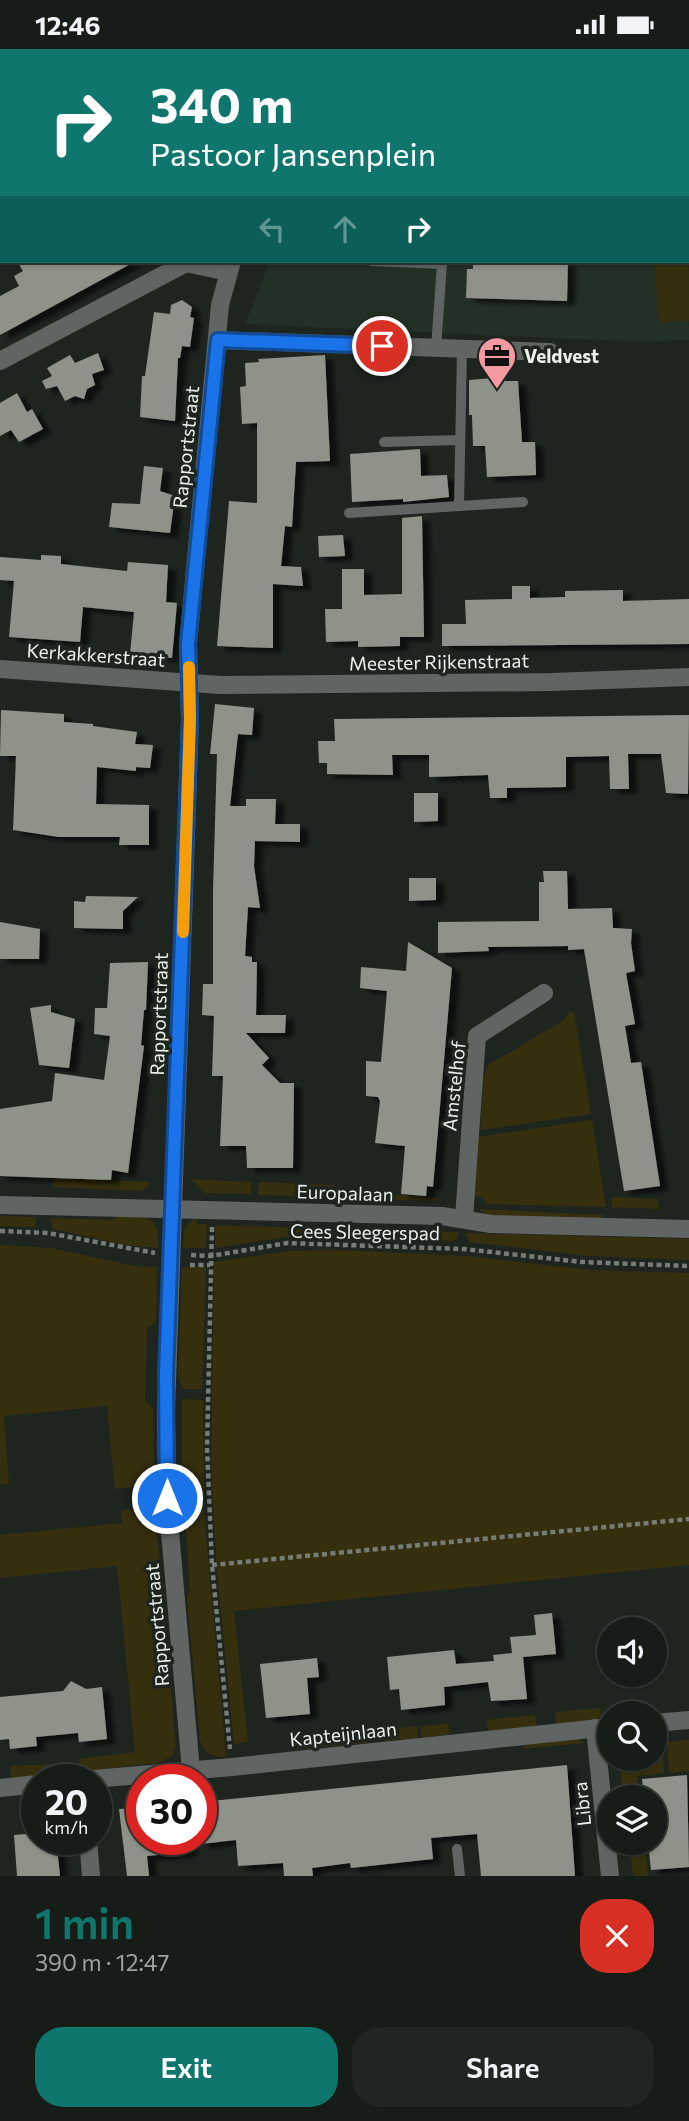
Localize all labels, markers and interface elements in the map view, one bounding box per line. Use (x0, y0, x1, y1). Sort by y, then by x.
text: 12:46 (35, 9, 100, 40)
text: 340 m (150, 73, 293, 133)
icon: right (35, 77, 126, 168)
text: Pastoor Jansenplein (150, 133, 436, 173)
icon: left (253, 210, 291, 248)
icon: ahead (326, 210, 364, 248)
icon: right (399, 210, 437, 248)
pin (352, 316, 412, 376)
icon: arrive (363, 327, 401, 365)
office icon: Veldvest (476, 335, 518, 390)
place label: Veldvest (524, 344, 599, 367)
street label: Rapportstraat (168, 384, 203, 509)
street label: Kerkakkerstraat (26, 638, 166, 671)
street label: Meester Rijkenstraat (349, 648, 530, 675)
street label: Rapportstraat (145, 952, 172, 1076)
street label: Amstelhof (437, 1039, 470, 1132)
street label: Europalaan (296, 1179, 394, 1206)
street label: Cees Sleegerspad (290, 1219, 440, 1244)
position arrow (130, 1461, 204, 1535)
street label: Rapportstraat (140, 1562, 173, 1687)
map controls (597, 1617, 667, 1855)
button: sound (597, 1617, 667, 1687)
button: search (597, 1701, 667, 1771)
street label: Kapteijnlaan (288, 1716, 398, 1751)
speed limit sign: 30 (126, 1764, 217, 1855)
text: 20 (45, 1779, 88, 1822)
street label: Libra (568, 1781, 595, 1827)
button: layers (597, 1785, 667, 1855)
text: km/h (45, 1816, 88, 1838)
text: 1 min (35, 1896, 134, 1948)
button: close (580, 1899, 654, 1973)
text: 390 m · 12:47 (35, 1948, 169, 1976)
button: Exit (35, 2027, 338, 2107)
button: Share (352, 2027, 654, 2107)

